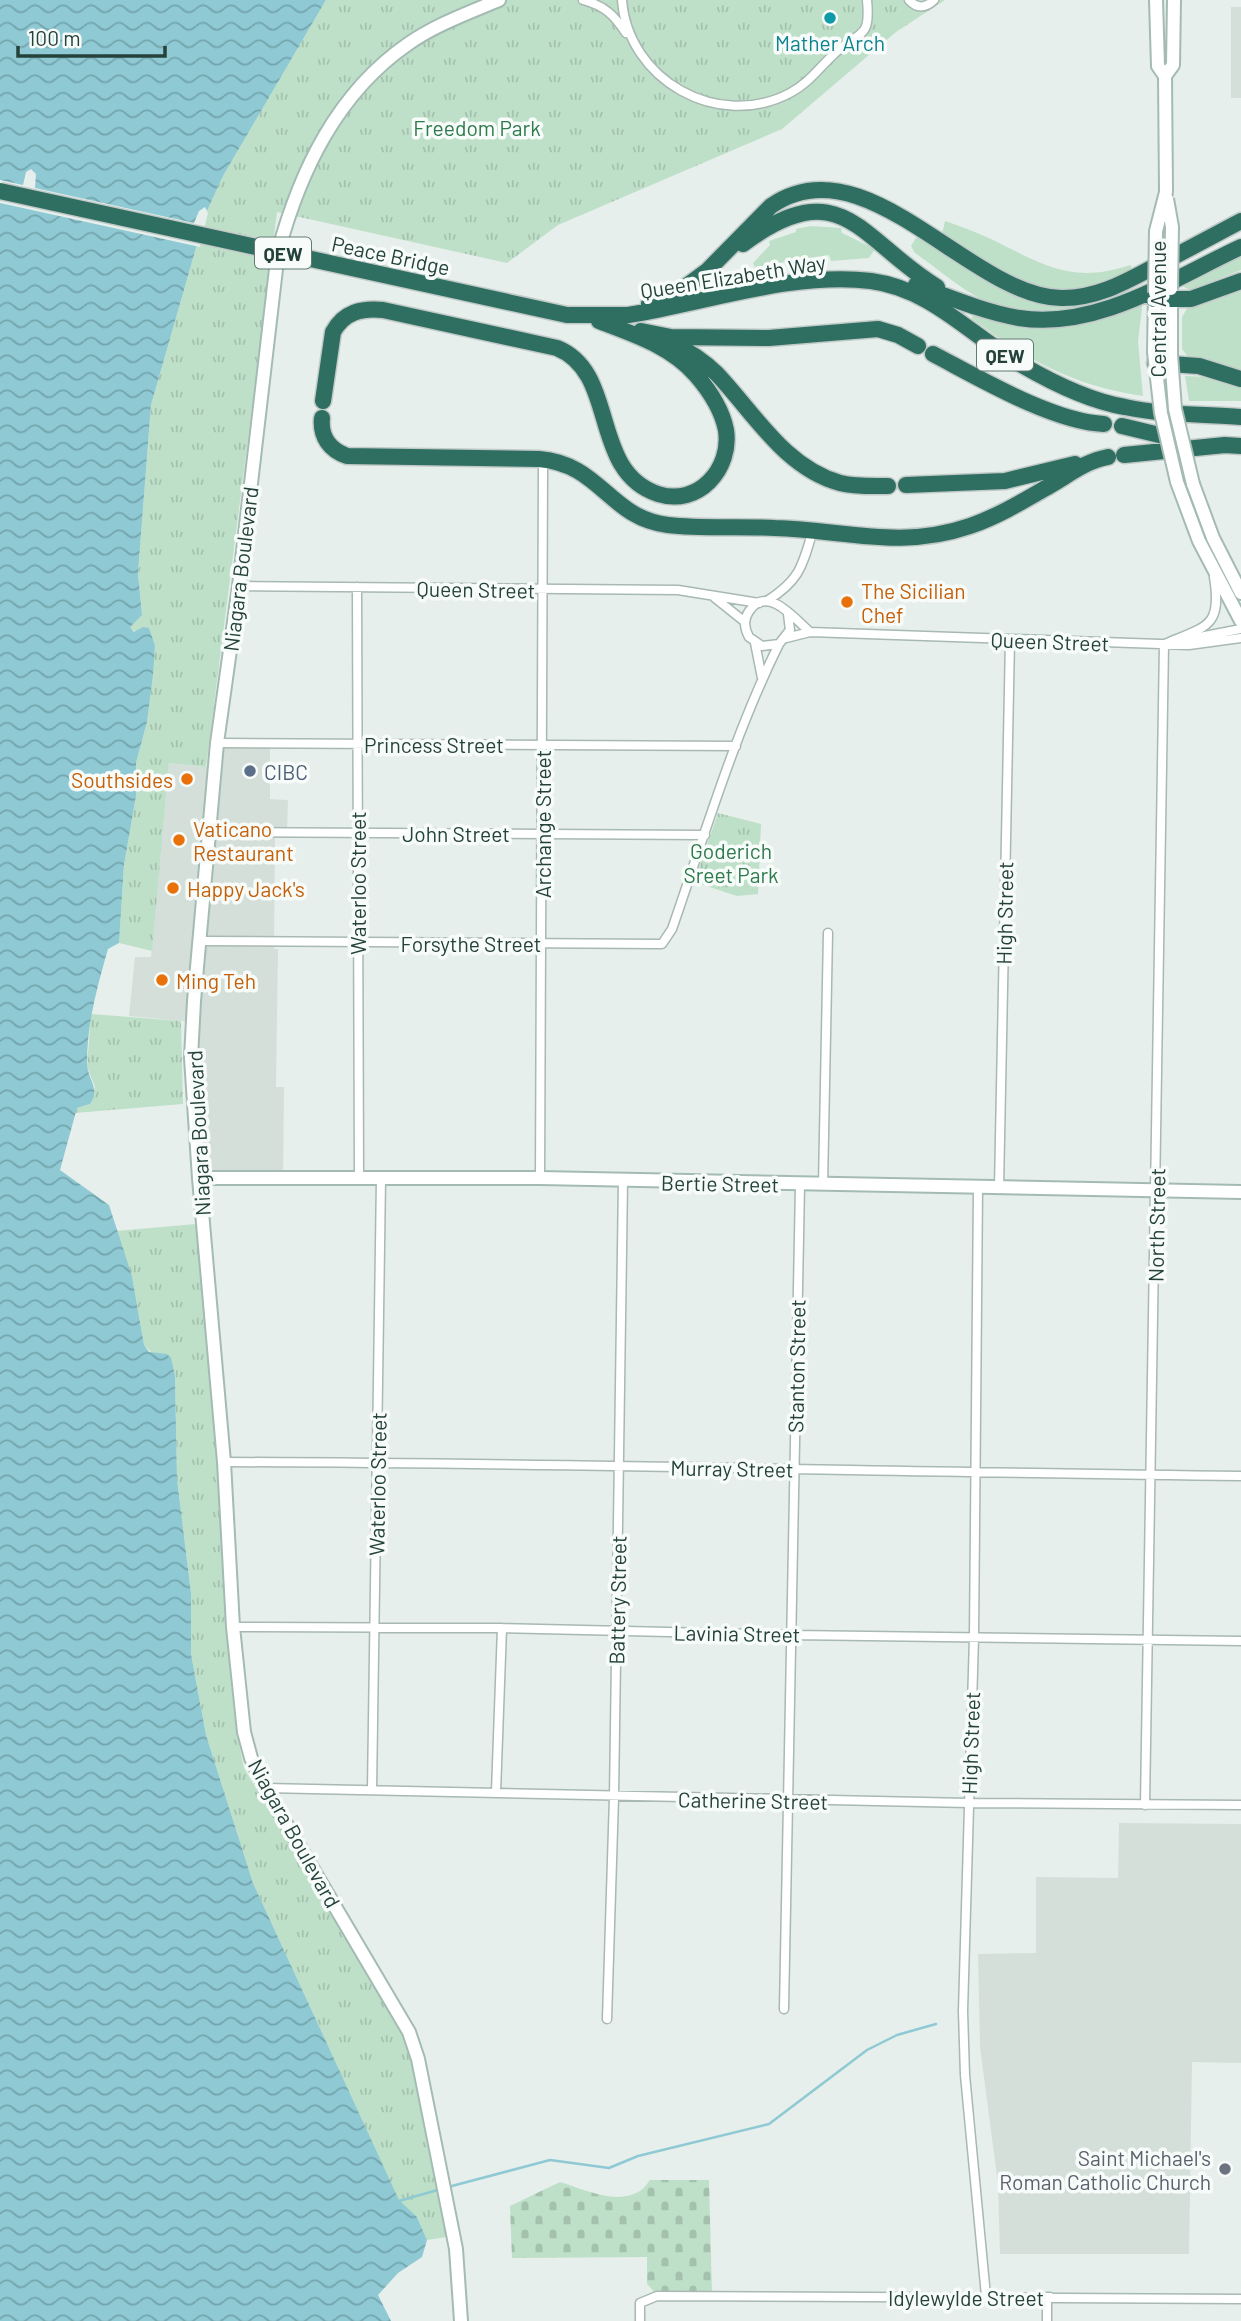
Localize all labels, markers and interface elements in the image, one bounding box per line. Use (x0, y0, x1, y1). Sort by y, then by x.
marker: Mather Arch (822, 10, 838, 26)
scale bar (18, 14, 164, 58)
text: 100 m (28, 25, 81, 50)
place label: Mather Arch (775, 30, 885, 55)
park label: Freedom Park (413, 115, 541, 140)
street label: Peace Bridge (330, 230, 452, 280)
road number: QEW (255, 238, 311, 268)
street label: Central Avenue (1145, 241, 1170, 377)
street label: Queen Elizabeth Way (638, 249, 828, 303)
road number: QEW (977, 340, 1033, 370)
street label: Niagara Boulevard (217, 485, 263, 653)
street label: Queen Street (416, 575, 536, 603)
place label: The Sicilian Chef (861, 578, 966, 627)
marker: The Sicilian Chef (839, 594, 855, 610)
street label: Queen Street (990, 626, 1110, 656)
street label: Princess Street (364, 732, 504, 757)
street label: Archange Street (530, 750, 555, 898)
place label: CIBC (264, 759, 308, 784)
marker: CIBC (242, 763, 258, 779)
place label: Southsides (71, 767, 173, 792)
marker: Southsides (179, 771, 195, 787)
street label: Waterloo Street (345, 811, 370, 955)
place label: Vaticano Restaurant (193, 816, 294, 865)
street label: John Street (402, 821, 510, 846)
marker: Vaticano Restaurant (171, 832, 187, 848)
park label: Goderich Sreet Park (683, 838, 779, 887)
street label: High Street (991, 861, 1017, 965)
place label: Happy Jack's (187, 876, 305, 901)
marker: Happy Jack's (165, 880, 181, 896)
street label: Forsythe Street (401, 931, 541, 956)
place label: Ming Teh (176, 968, 256, 993)
marker: Ming Teh (154, 972, 170, 988)
street label: Niagara Boulevard (181, 1050, 215, 1216)
street label: North Street (1143, 1168, 1169, 1282)
street label: Bertie Street (661, 1169, 779, 1197)
street label: Stanton Street (782, 1299, 810, 1433)
street label: Waterloo Street (363, 1412, 391, 1556)
street label: Murray Street (670, 1454, 794, 1482)
street label: Battery Street (603, 1535, 631, 1665)
street label: Lavinia Street (673, 1619, 801, 1647)
street label: High Street (956, 1691, 984, 1795)
street label: Niagara Boulevard (244, 1754, 346, 1912)
street label: Catherine Street (678, 1786, 828, 1814)
place label: Saint Michael's Roman Catholic Church (999, 2145, 1211, 2194)
marker: Saint Michael's Roman Catholic Church (1217, 2161, 1233, 2177)
street label: Idylewylde Street (888, 2285, 1044, 2310)

